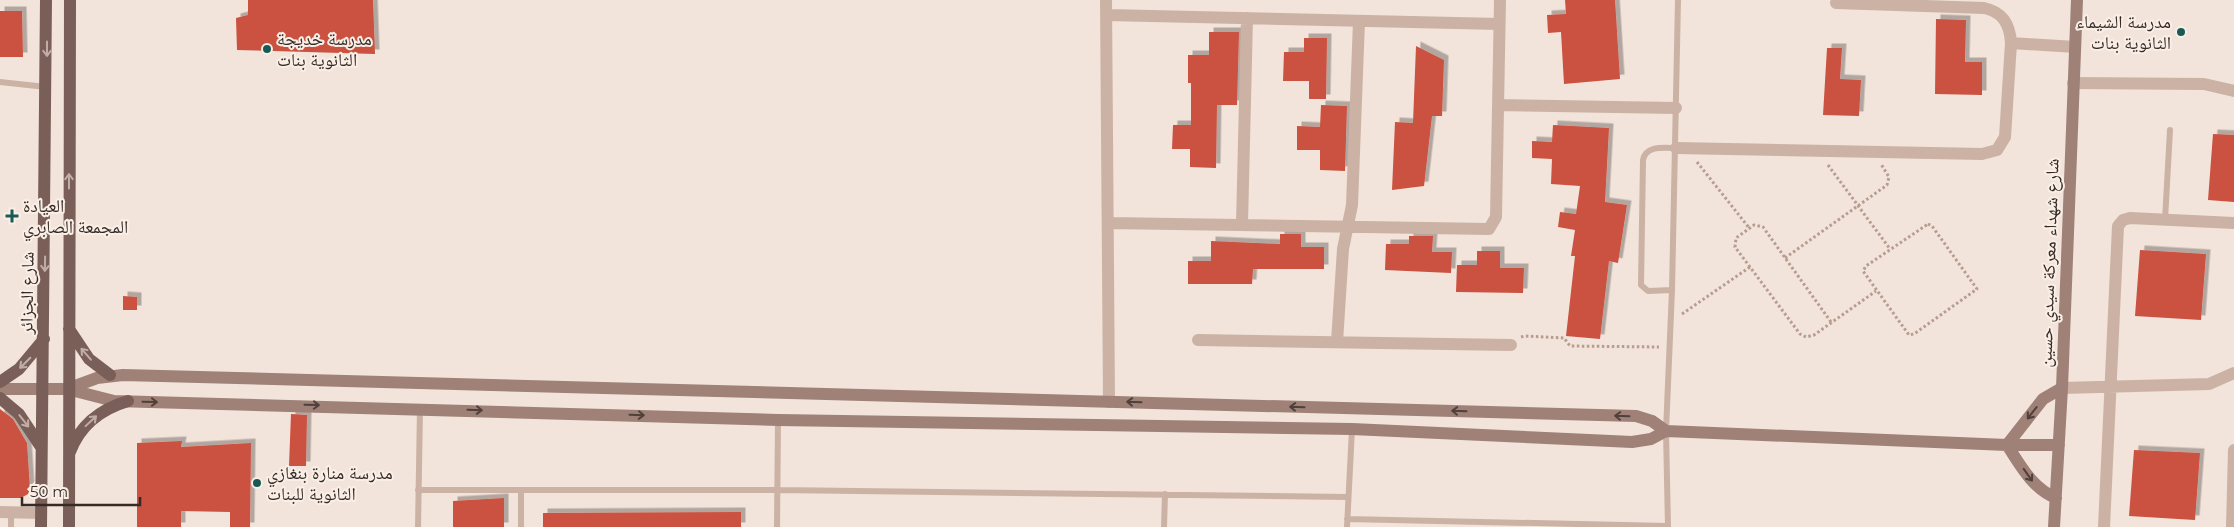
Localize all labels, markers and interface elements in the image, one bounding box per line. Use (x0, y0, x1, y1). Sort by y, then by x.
place label: مدرسة الشيماء الثانوية بنات (2076, 11, 2171, 54)
marker: مدرسة الشيماء الثانوية بنات (2175, 26, 2187, 38)
place label: مدرسة خديجة الثانوية بنات (277, 28, 372, 71)
one-way arrow (42, 40, 52, 56)
marker: مدرسة خديجة الثانوية بنات (261, 43, 273, 55)
street label: شارع شهداء معركة سيدي حسين (2034, 158, 2067, 368)
one-way arrow (64, 173, 74, 190)
place label: العيادة المجمعة الصابري (23, 195, 128, 242)
marker: العيادة المجمعة الصابري (5, 209, 19, 223)
street label: شارع الجزائر (15, 251, 39, 336)
one-way arrow (40, 255, 50, 271)
one-way arrow (80, 348, 91, 361)
one-way arrow (19, 357, 31, 369)
one-way arrow (141, 397, 157, 406)
one-way arrow (1126, 398, 1142, 407)
one-way arrow (304, 401, 320, 410)
one-way arrow (1289, 402, 1305, 412)
one-way arrow (466, 405, 482, 415)
one-way arrow (2026, 406, 2037, 419)
one-way arrow (1451, 407, 1467, 416)
one-way arrow (628, 410, 645, 420)
one-way arrow (1614, 411, 1630, 421)
one-way arrow (19, 414, 30, 427)
one-way arrow (85, 415, 97, 427)
place label: مدرسة منارة بنغازي الثانوية للبنات (267, 462, 393, 505)
one-way arrow (2023, 468, 2033, 482)
scale bar (22, 474, 140, 506)
marker: مدرسة منارة بنغازي الثانوية للبنات (251, 477, 263, 489)
text: 50 m (30, 482, 68, 501)

